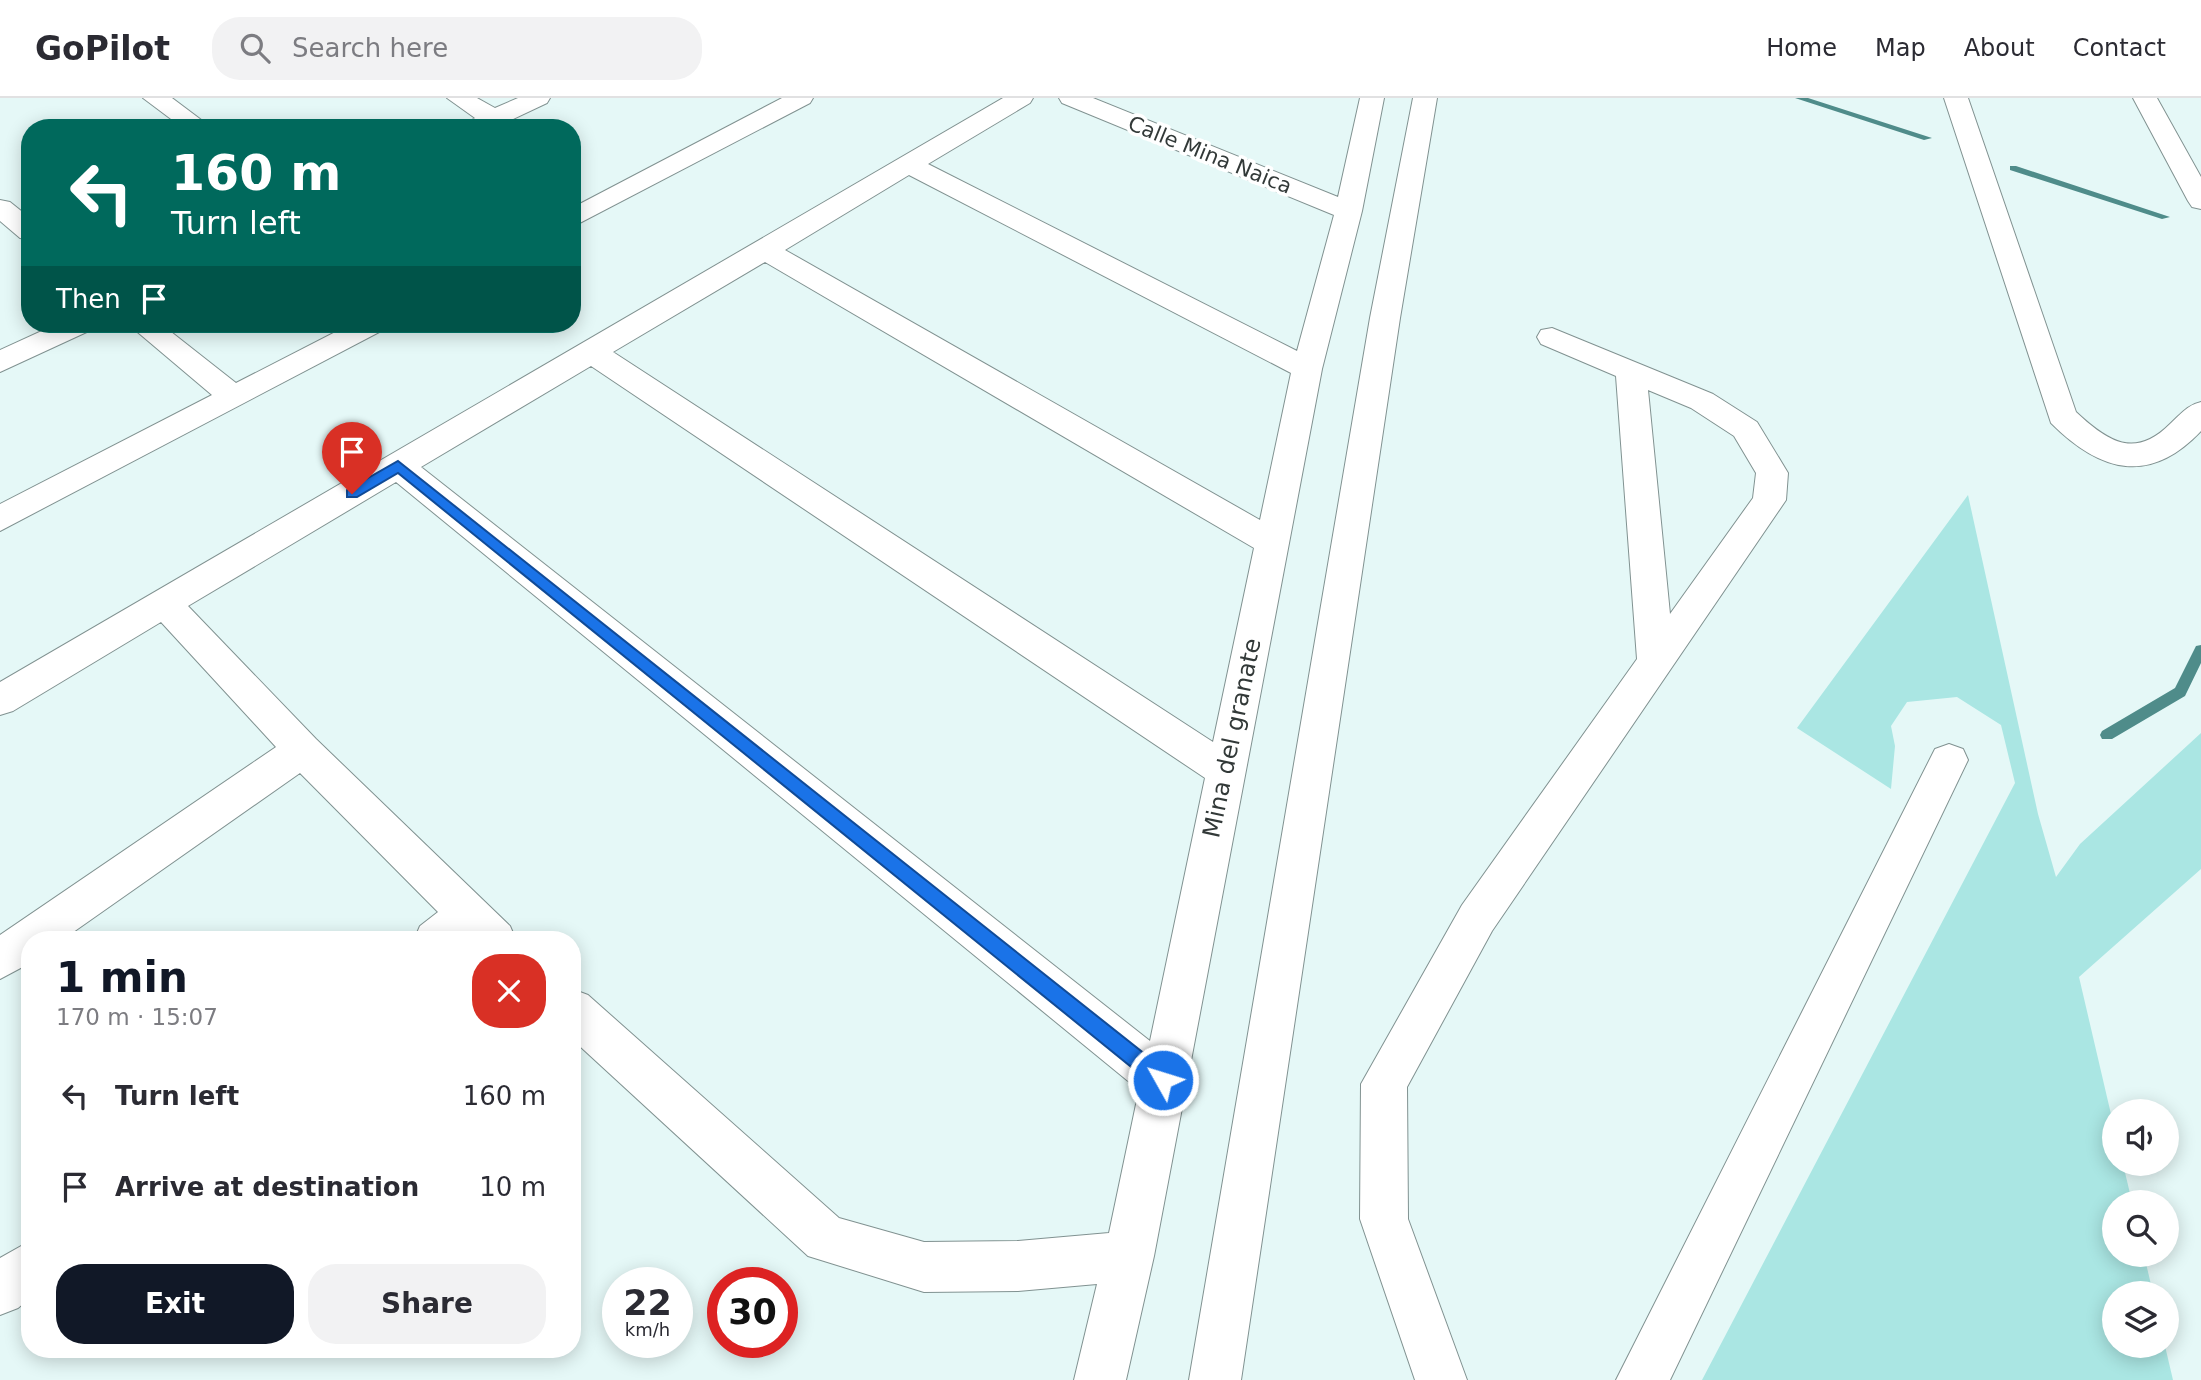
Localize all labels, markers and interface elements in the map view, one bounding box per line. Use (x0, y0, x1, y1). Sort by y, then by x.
search box (212, 17, 702, 80)
text: GoPilot (35, 29, 170, 68)
icon: search (236, 29, 274, 67)
text: Search here (292, 33, 448, 63)
text: Home (1766, 34, 1837, 62)
text: Map (1875, 34, 1926, 62)
text: About (1964, 34, 2035, 62)
text: Contact (2073, 34, 2166, 62)
street label: Calle Mina Naica (1125, 111, 1295, 199)
text: 160 m (171, 145, 341, 202)
icon: left (56, 147, 147, 238)
text: Turn left (171, 204, 301, 242)
icon: arrive (135, 280, 173, 318)
text: Then (56, 284, 121, 314)
pin (322, 422, 382, 494)
icon: arrive (333, 433, 371, 471)
street label: Mina del granate (1197, 636, 1267, 840)
text: 1 min (56, 953, 188, 1002)
button: close (472, 954, 546, 1028)
text: 170 m · 15:07 (56, 1004, 218, 1030)
position arrow (1126, 1043, 1200, 1117)
icon: left (56, 1077, 94, 1115)
text: Turn left (115, 1081, 239, 1111)
text: 160 m (463, 1081, 546, 1111)
map controls (2102, 1099, 2179, 1358)
button: sound (2102, 1099, 2179, 1176)
icon: arrive (56, 1168, 94, 1206)
text: Arrive at destination (115, 1172, 419, 1202)
text: 10 m (479, 1172, 546, 1202)
button: search (2102, 1190, 2179, 1267)
button: Exit (56, 1264, 294, 1344)
button: Share (308, 1264, 546, 1344)
speed limit sign: 30 (707, 1267, 798, 1358)
button: layers (2102, 1281, 2179, 1358)
text: 22 (623, 1283, 672, 1323)
text: km/h (625, 1319, 670, 1340)

